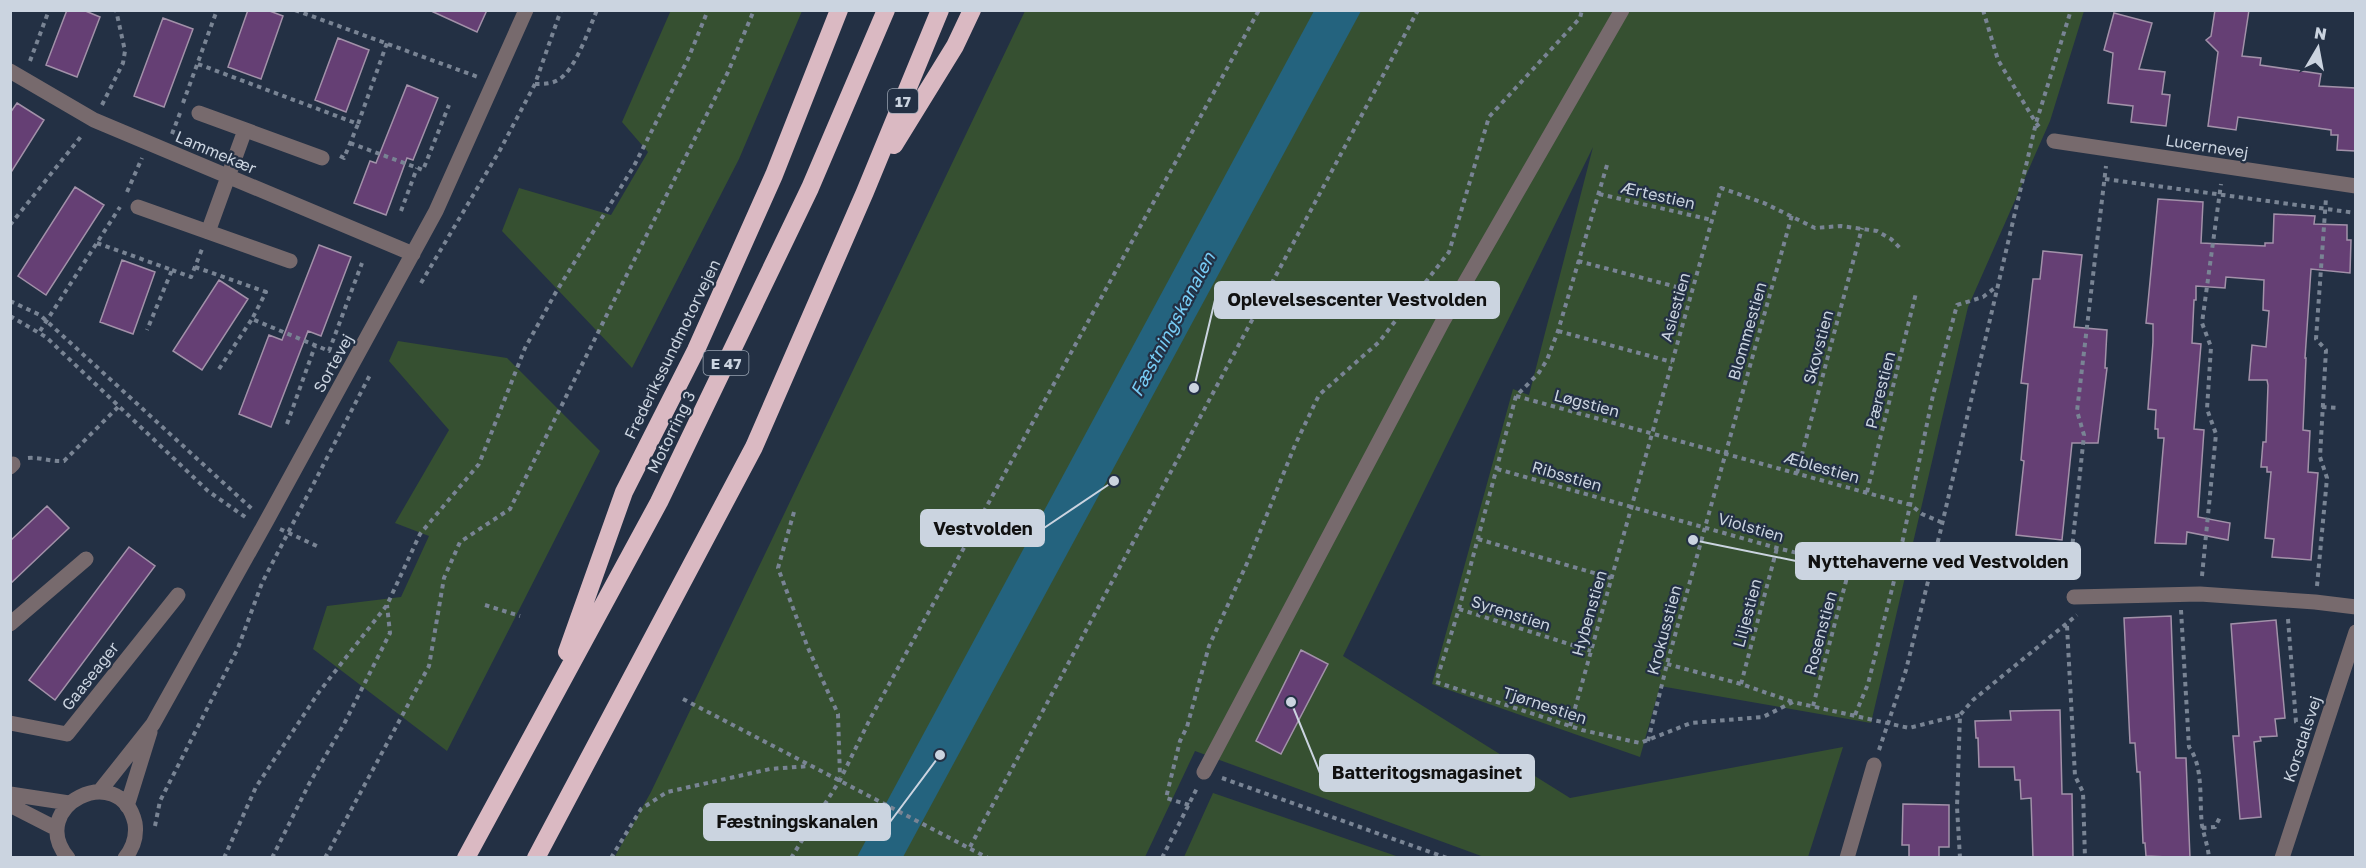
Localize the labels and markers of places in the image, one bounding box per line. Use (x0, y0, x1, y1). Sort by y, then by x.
callout: Oplevelsescenter Vestvolden (1215, 282, 1499, 318)
callout: Vestvolden (921, 510, 1044, 546)
callout: Nyttehaverne ved Vestvolden (1796, 543, 2080, 579)
callout: Batteritogsmagasinet (1320, 755, 1534, 791)
callout: Fæstningskanalen (704, 804, 890, 840)

